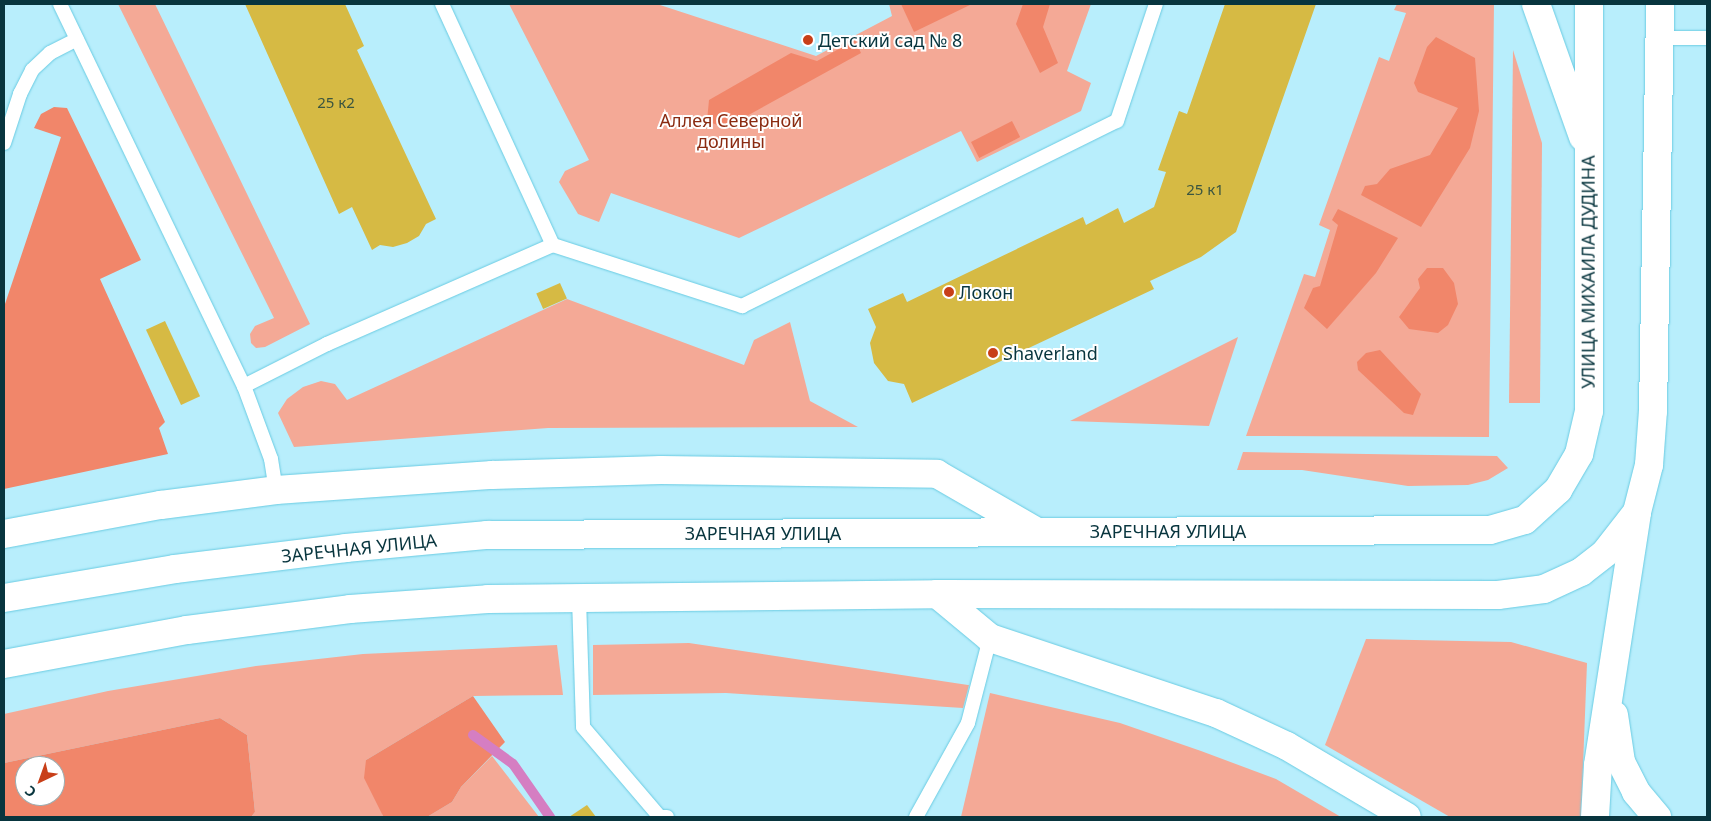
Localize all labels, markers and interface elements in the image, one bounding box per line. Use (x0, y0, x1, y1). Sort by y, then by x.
place label: Детский сад № 8 (818, 29, 962, 51)
marker: Детский сад № 8 (802, 34, 814, 46)
house number: 25 к2 (317, 94, 355, 112)
park label: Аллея Северной долины (660, 110, 802, 152)
street label: УЛИЦА МИХАИЛА ДУДИНА (1577, 155, 1599, 389)
house number: 25 к1 (1186, 181, 1224, 199)
place label: Локон (959, 281, 1013, 303)
marker: Локон (943, 286, 955, 298)
place label: Shaverland (1003, 342, 1098, 364)
marker: Shaverland (987, 347, 999, 359)
street label: ЗАРЕЧНАЯ УЛИЦА (1090, 520, 1246, 542)
street label: ЗАРЕЧНАЯ УЛИЦА (685, 522, 841, 544)
street label: ЗАРЕЧНАЯ УЛИЦА (280, 529, 438, 567)
north arrow (15, 756, 65, 806)
text: С (21, 782, 40, 802)

